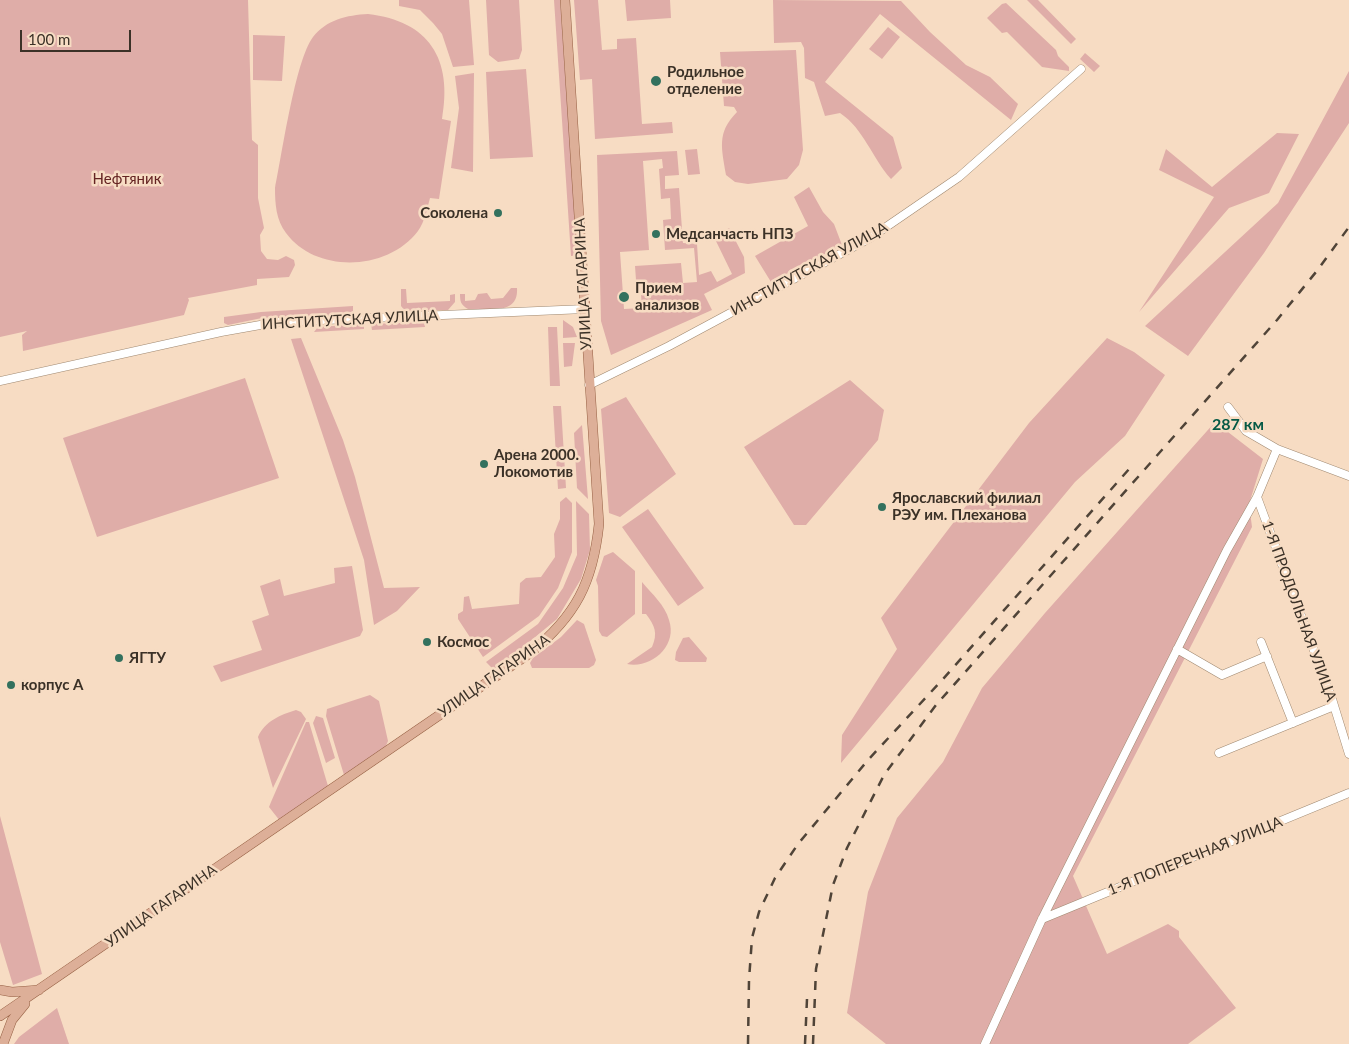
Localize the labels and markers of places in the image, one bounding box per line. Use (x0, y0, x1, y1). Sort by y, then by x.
place label: Родильное отделение (667, 63, 744, 98)
marker: Родильное отделение (649, 74, 663, 88)
place label: Соколена (420, 204, 488, 222)
marker: Соколена (492, 207, 504, 219)
place label: Медсанчасть НПЗ (666, 225, 794, 243)
marker: Медсанчасть НПЗ (650, 228, 662, 240)
place label: Прием анализов (635, 279, 699, 314)
marker: Прием анализов (617, 290, 631, 304)
place label: Арена 2000. Локомотив (494, 446, 579, 481)
marker: Арена 2000. Локомотив (478, 458, 490, 470)
place label: Ярославский филиал РЭУ им. Плеханова (892, 489, 1041, 524)
marker: Ярославский филиал РЭУ им. Плеханова (876, 501, 888, 513)
place label: Космос (437, 633, 489, 651)
marker: Космос (421, 636, 433, 648)
place label: ЯГТУ (129, 649, 166, 667)
marker: ЯГТУ (113, 652, 125, 664)
place label: корпус А (21, 676, 83, 694)
marker: корпус А (5, 679, 17, 691)

